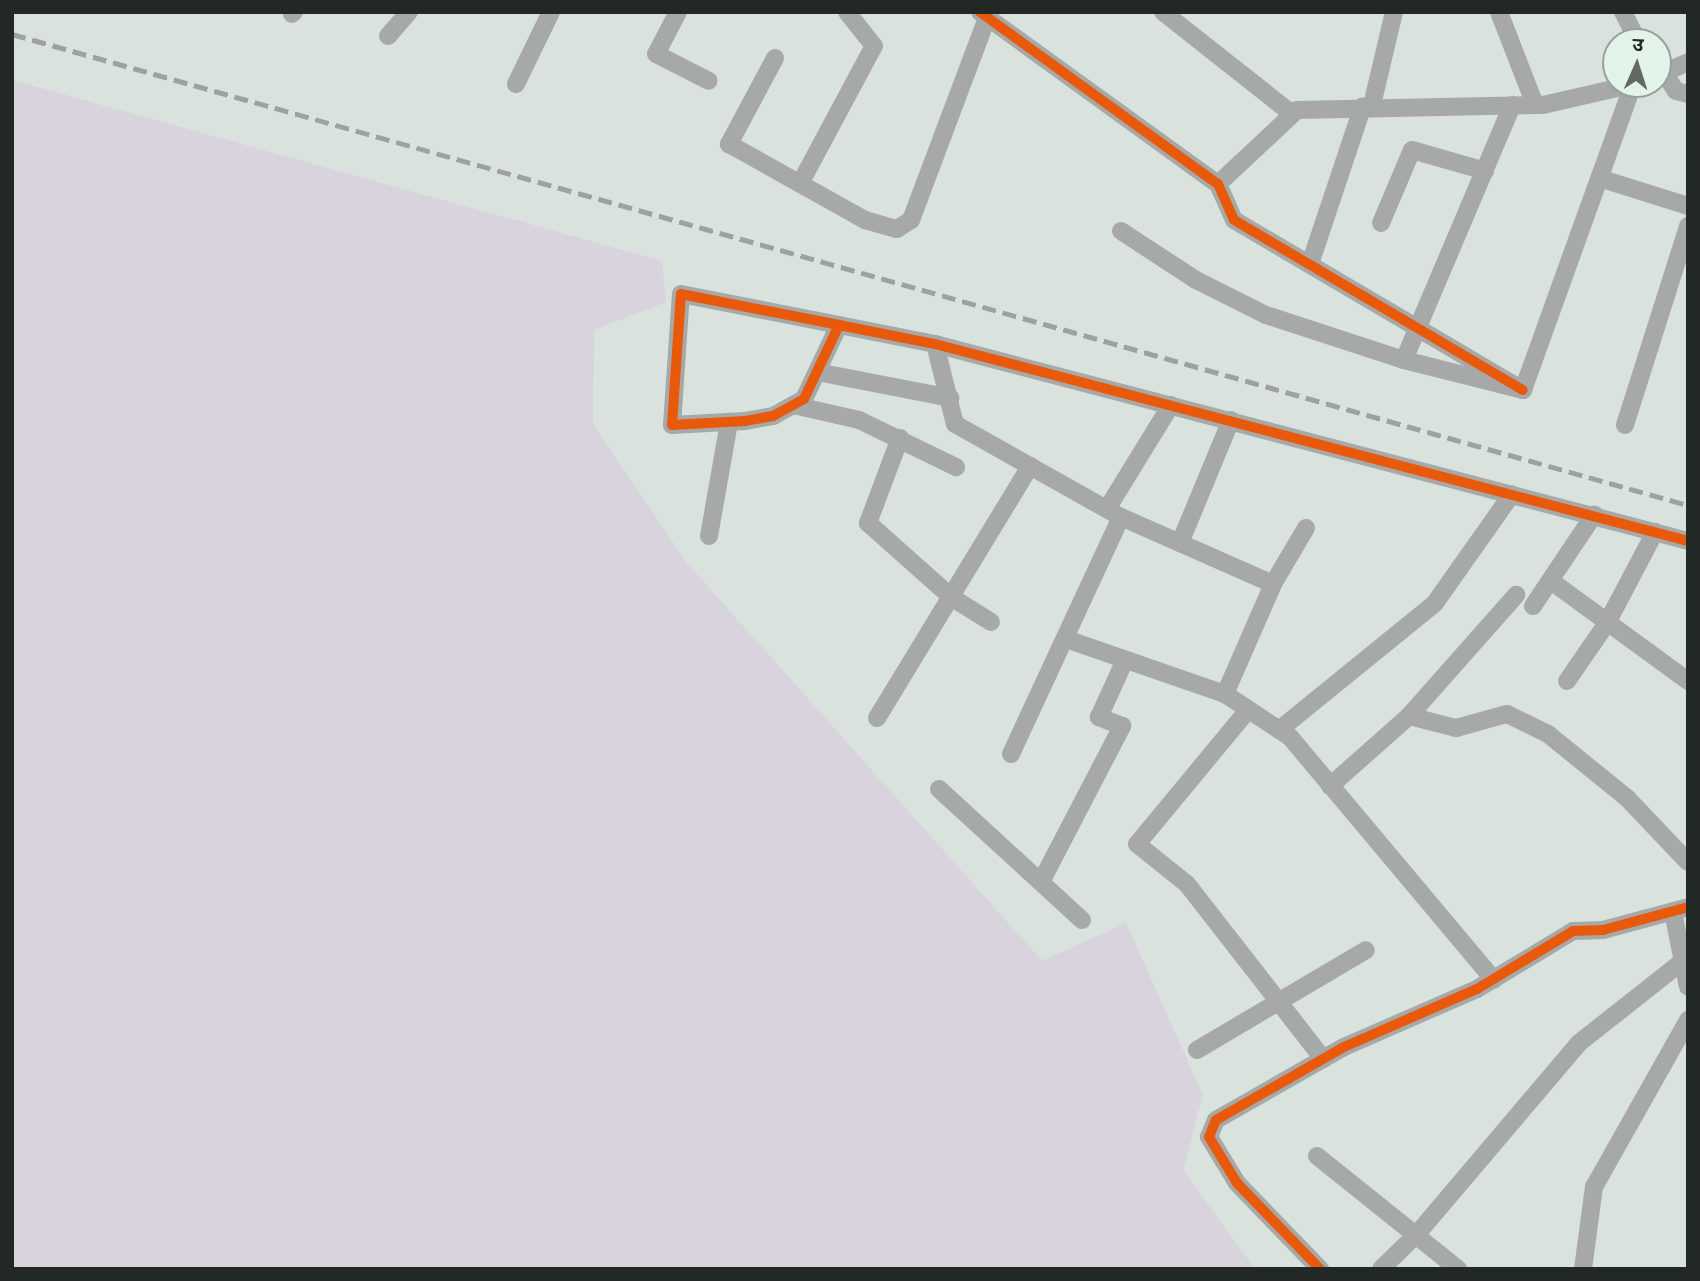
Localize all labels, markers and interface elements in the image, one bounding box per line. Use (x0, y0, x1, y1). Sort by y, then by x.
north arrow (1602, 28, 1672, 98)
text: उ (1632, 31, 1644, 56)

